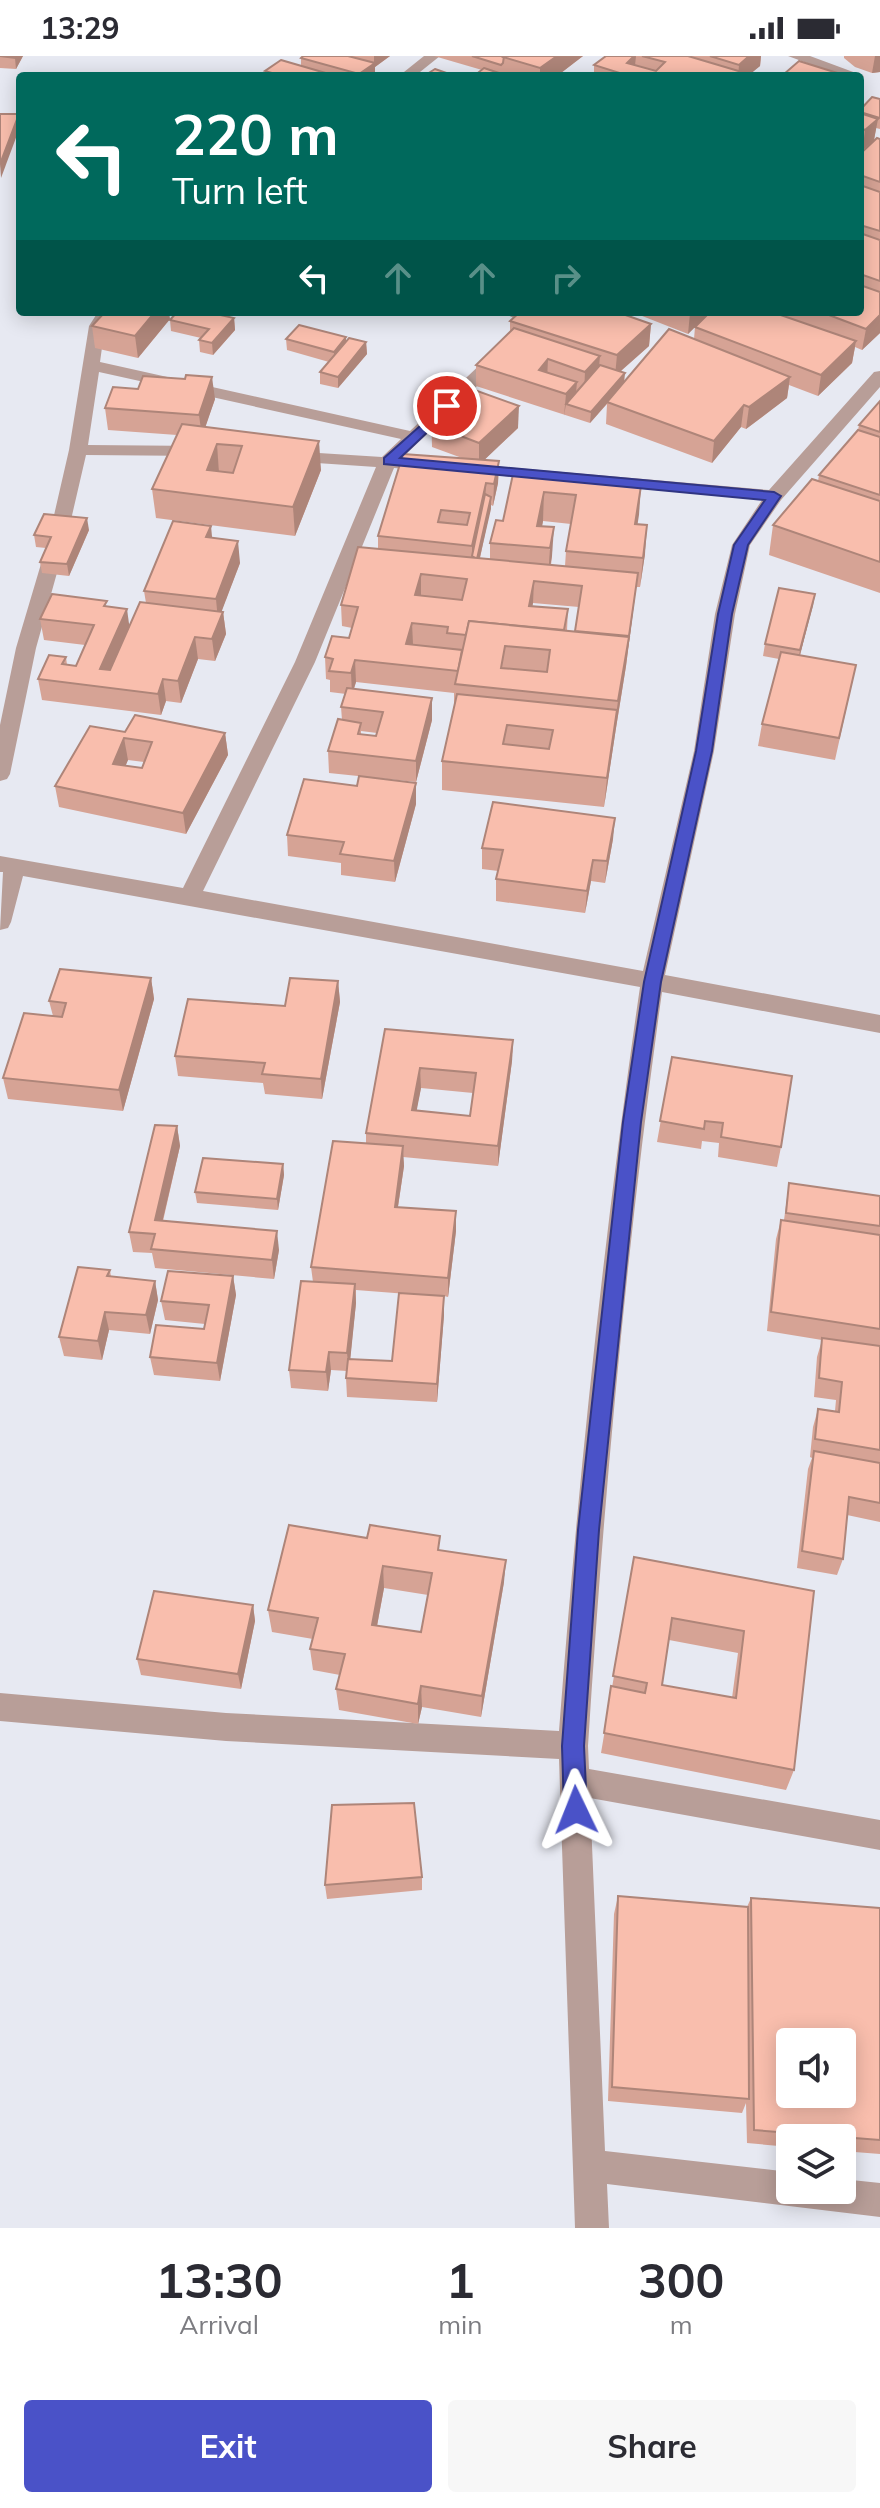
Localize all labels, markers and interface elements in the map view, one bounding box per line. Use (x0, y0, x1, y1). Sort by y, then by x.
text: 13:29 (40, 9, 119, 47)
text: 220 m (172, 99, 339, 169)
icon: left (40, 104, 144, 208)
text: Turn left (172, 168, 308, 213)
icon: left (292, 256, 336, 300)
icon: ahead (376, 256, 420, 300)
icon: ahead (460, 256, 504, 300)
icon: right (544, 256, 588, 300)
pin (413, 372, 481, 440)
icon: arrive (425, 384, 469, 428)
position arrow (534, 1768, 618, 1852)
map controls (776, 2028, 856, 2204)
button: sound (776, 2028, 856, 2108)
button: layers (776, 2124, 856, 2204)
text: 13:30 (156, 2250, 283, 2310)
text: 1 (446, 2250, 475, 2310)
text: 300 (638, 2250, 724, 2310)
text: Arrival (179, 2308, 259, 2341)
text: min (438, 2308, 482, 2341)
text: m (670, 2308, 693, 2341)
button: Exit (24, 2400, 432, 2492)
button: Share (448, 2400, 856, 2492)

